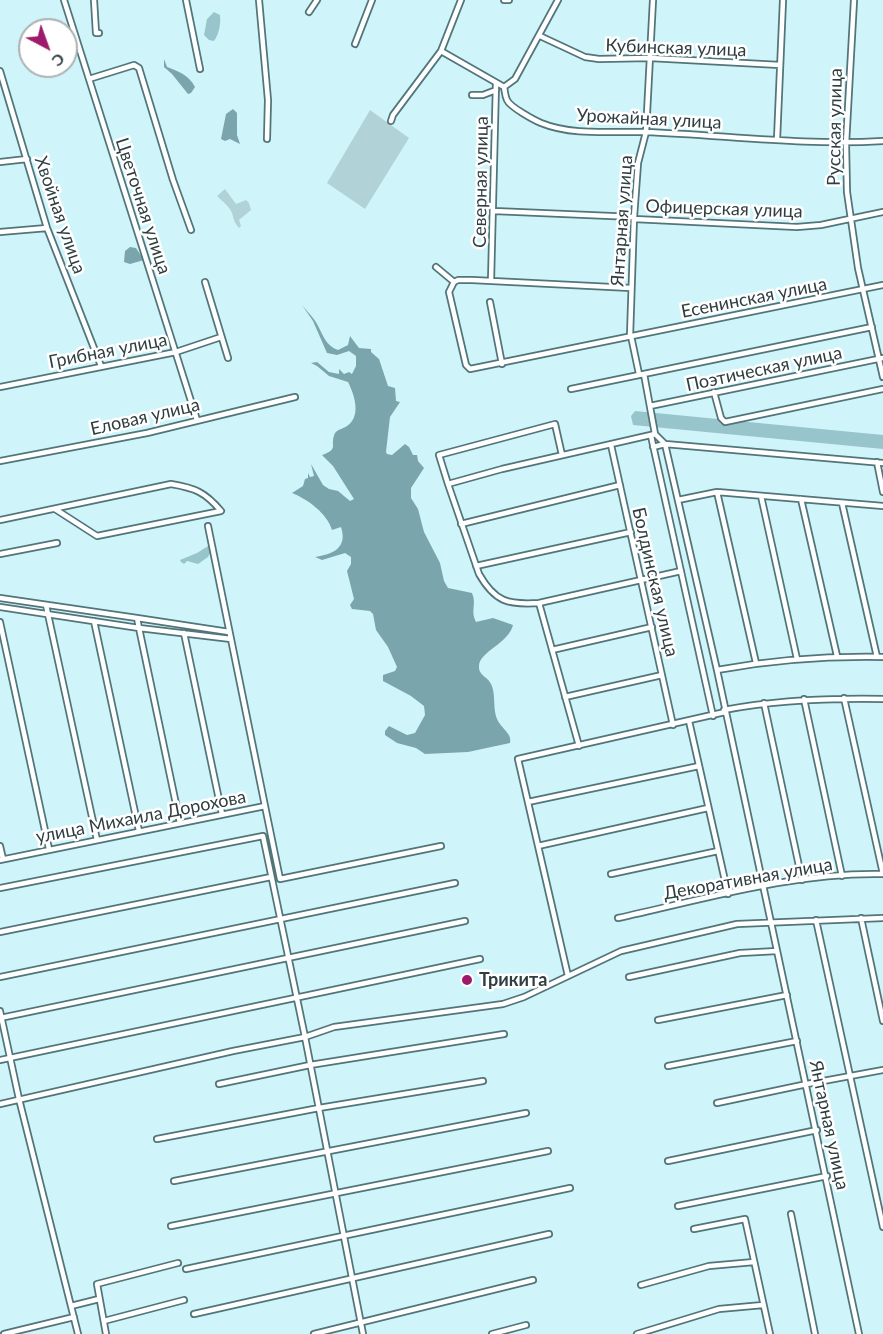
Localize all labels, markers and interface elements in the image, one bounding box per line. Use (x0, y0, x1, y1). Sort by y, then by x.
north arrow (18, 18, 78, 78)
street label: Кубинская улица (605, 35, 747, 61)
text: С (49, 50, 69, 71)
street label: Русская улица (823, 68, 847, 186)
street label: Урожайная улица (576, 104, 722, 134)
street label: Северная улица (469, 116, 493, 248)
street label: Цветочная улица (111, 135, 175, 277)
street label: Хвойная улица (30, 153, 90, 277)
street label: Янтарная улица (607, 155, 637, 287)
street label: Офицерская улица (645, 195, 803, 223)
street label: Есенинская улица (679, 273, 829, 323)
street label: Грибная улица (47, 329, 169, 373)
street label: Поэтическая улица (684, 342, 844, 396)
street label: Еловая улица (88, 394, 202, 440)
street label: Болдинская улица (627, 505, 683, 659)
street label: улица Михаила Дорохова (34, 786, 248, 848)
street label: Декоративная улица (662, 853, 834, 905)
place label: Трикита (479, 969, 547, 991)
marker: Трикита (460, 973, 474, 987)
street label: Янтарная улица (805, 1058, 853, 1192)

